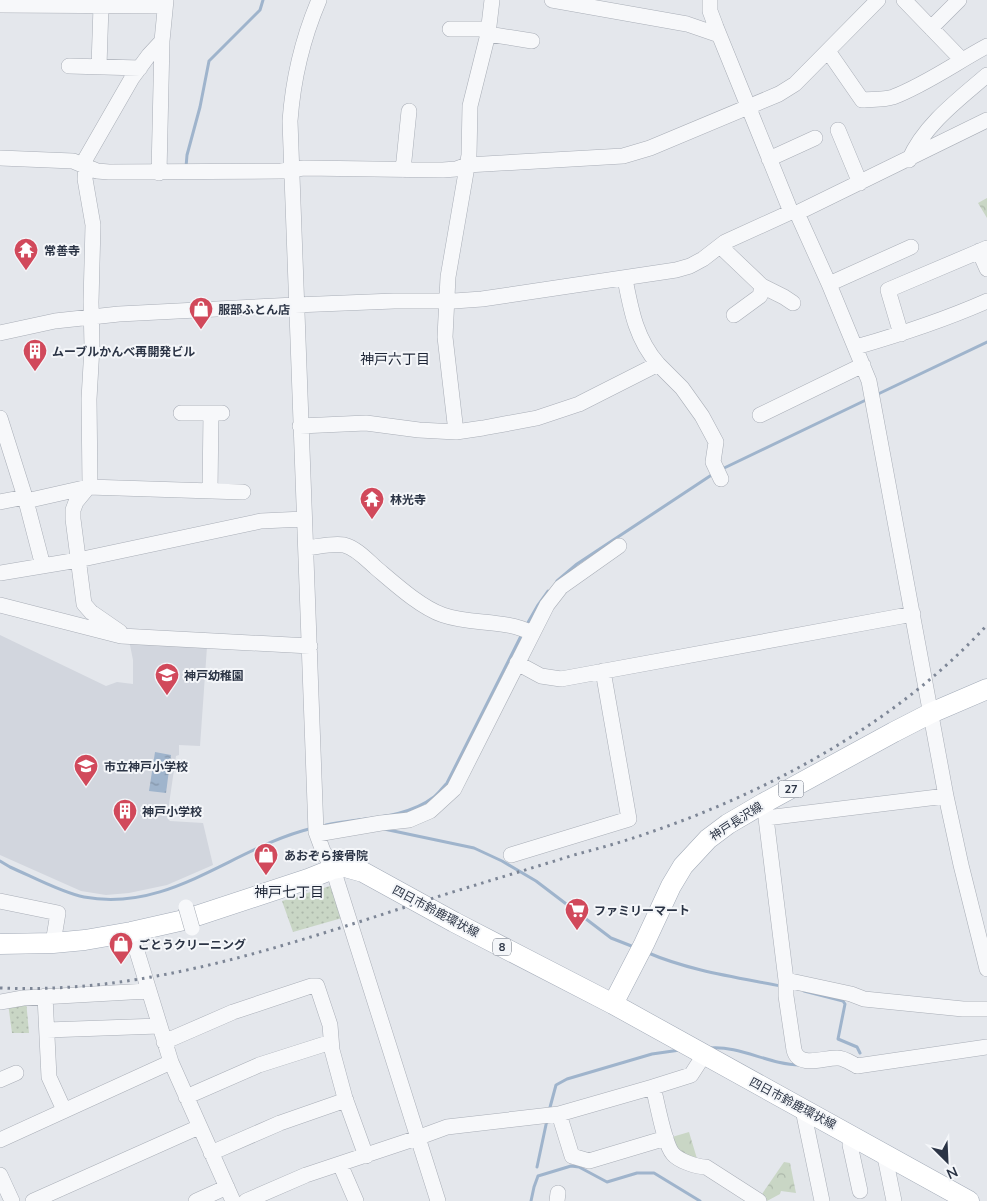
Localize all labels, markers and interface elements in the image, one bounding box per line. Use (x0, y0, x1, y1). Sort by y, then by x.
temple icon: 常善寺 (13, 237, 39, 271)
place label: 常善寺 (44, 243, 80, 258)
shop icon: 服部ふとん店 (188, 296, 214, 330)
place label: 服部ふとん店 (218, 302, 290, 317)
building icon: ムーブルかんべ再開発ビル (22, 338, 48, 372)
place label: ムーブルかんべ再開発ビル (52, 344, 195, 359)
district label: 神戸六丁目 (360, 350, 430, 368)
temple icon: 林光寺 (359, 486, 385, 520)
place label: 林光寺 (390, 492, 426, 507)
school or university icon: 神戸幼稚園 (154, 662, 180, 696)
place label: 神戸幼稚園 (184, 668, 244, 683)
school or university icon: 市立神戸小学校 (73, 753, 99, 787)
place label: 市立神戸小学校 (104, 759, 188, 774)
road number: 27 (778, 781, 804, 798)
building icon: 神戸小学校 (112, 798, 138, 832)
street label: 神戸長沢線 (707, 798, 765, 844)
place label: 神戸小学校 (142, 804, 202, 819)
shop icon: あおぞら接骨院 (253, 842, 279, 876)
place label: あおぞら接骨院 (284, 848, 368, 863)
street label: 四日市鈴鹿環状線 (390, 882, 482, 940)
district label: 神戸七丁目 (254, 883, 324, 901)
supermarket icon: ファミリーマート (564, 897, 590, 931)
place label: ファミリーマート (594, 903, 690, 918)
shop icon: ごとうクリーニング (108, 931, 134, 965)
place label: ごとうクリーニング (138, 937, 246, 952)
road number: 8 (493, 939, 511, 956)
street label: 四日市鈴鹿環状線 (747, 1074, 839, 1132)
north arrow (922, 1136, 972, 1186)
text: N (944, 1163, 961, 1183)

